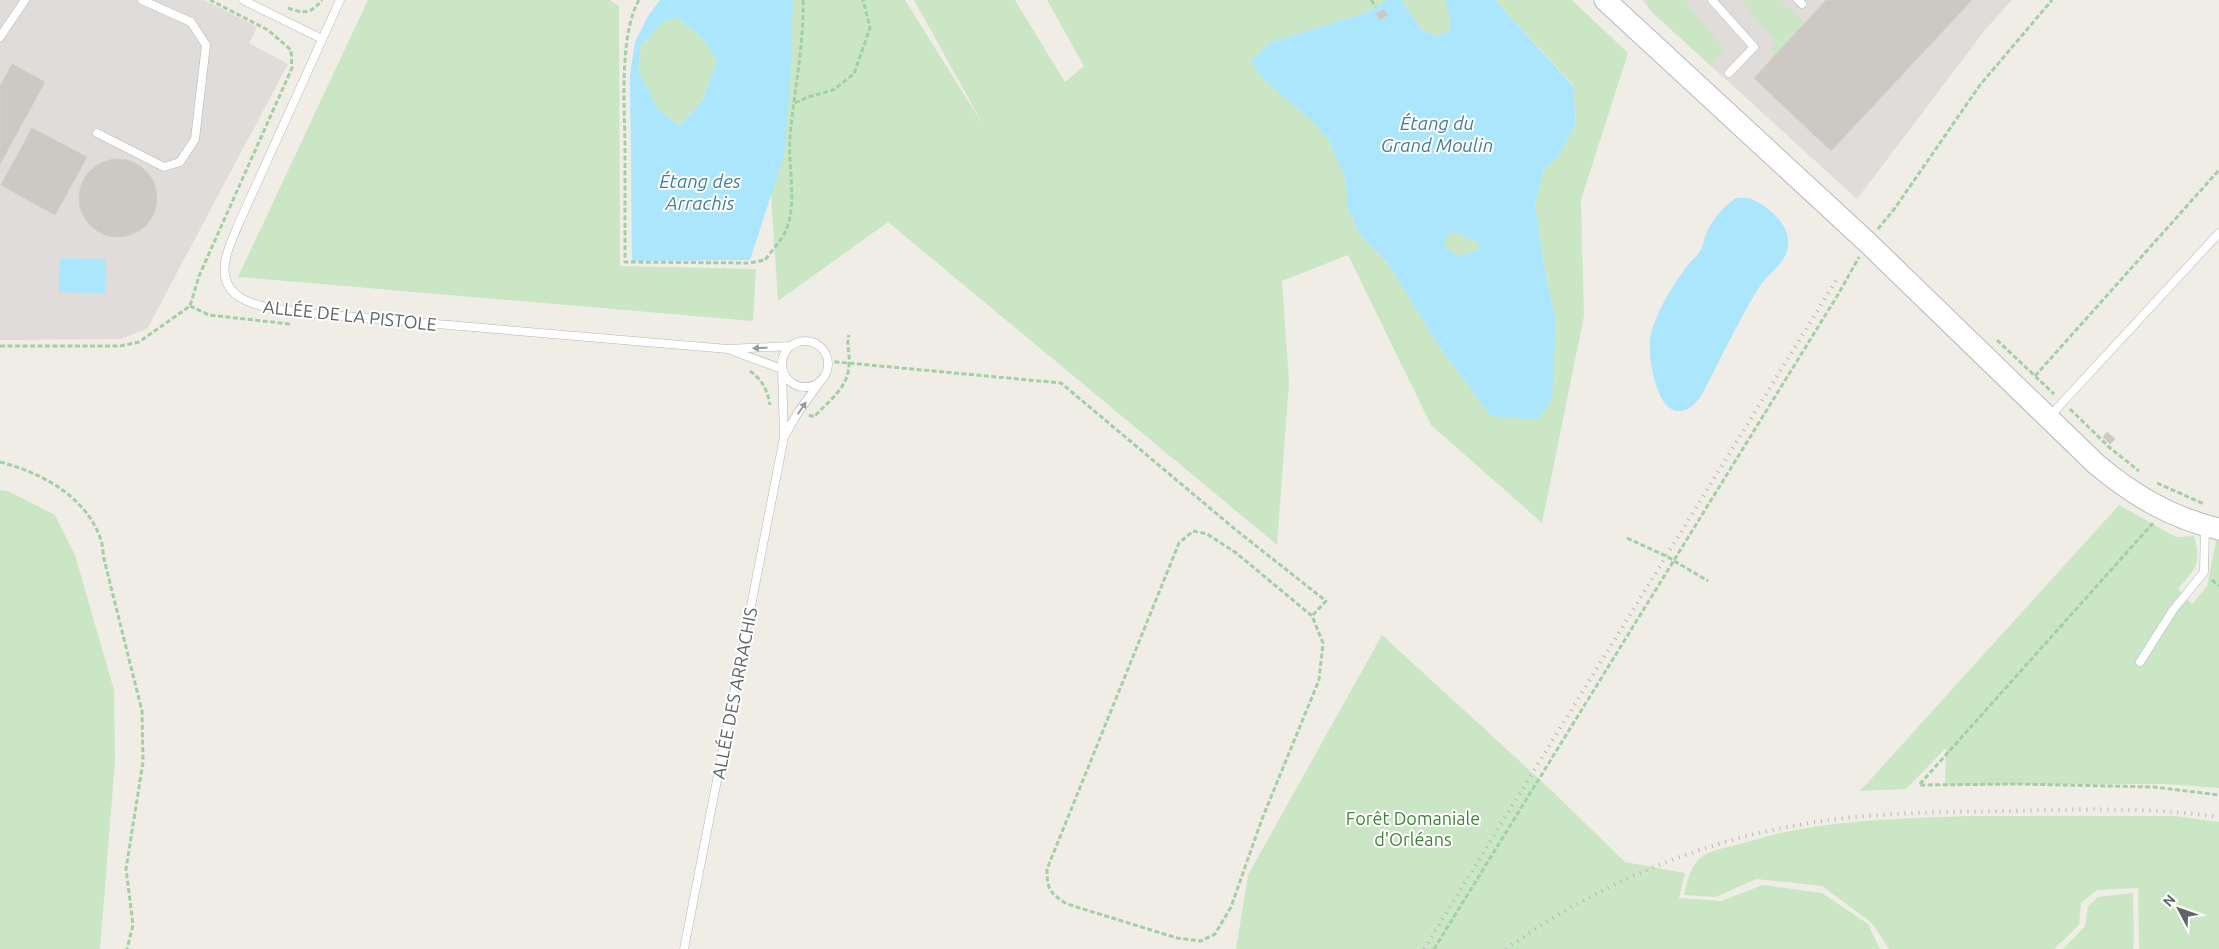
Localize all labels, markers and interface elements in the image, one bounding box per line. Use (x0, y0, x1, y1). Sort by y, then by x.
water label: Étang du Grand Moulin (1381, 112, 1493, 156)
water label: Étang des Arrachis (659, 170, 741, 214)
street label: ALLÉE DE LA PISTOLE (262, 295, 438, 334)
one-way arrow (751, 344, 767, 352)
one-way arrow (797, 401, 807, 414)
street label: ALLÉE DES ARRACHIS (707, 605, 760, 781)
park label: Forêt Domaniale d'Orléans (1346, 808, 1480, 849)
north arrow (2154, 884, 2204, 934)
text: N (2160, 891, 2179, 910)

